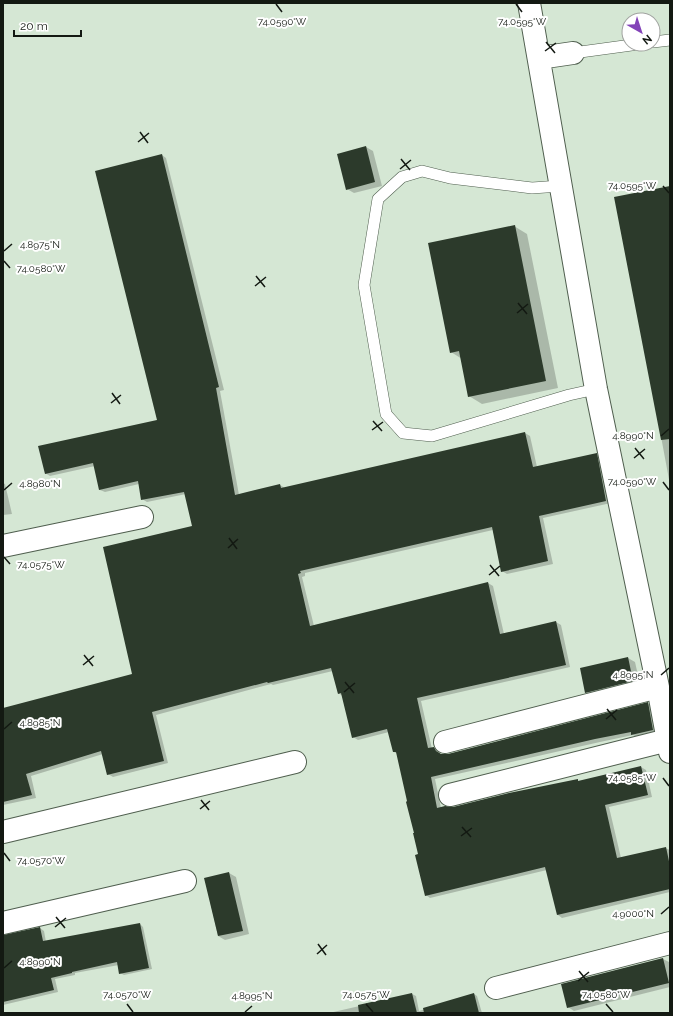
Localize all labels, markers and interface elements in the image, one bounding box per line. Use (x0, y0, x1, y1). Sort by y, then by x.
scale bar (14, 12, 81, 38)
north arrow (621, 12, 661, 52)
text: 74.0590°W (258, 16, 307, 27)
text: 74.0595°W (498, 16, 547, 27)
text: 20 m (20, 19, 48, 33)
text: N (640, 32, 654, 47)
text: 74.0595°W (608, 180, 657, 191)
text: 4.8975°N (20, 239, 60, 250)
text: 74.0580°W (17, 263, 66, 274)
text: 4.8990°N (612, 430, 654, 441)
text: 74.0590°W (608, 476, 657, 487)
text: 4.8980°N (19, 478, 61, 489)
text: 74.0575°W (17, 559, 65, 570)
text: 4.8995°N (613, 669, 653, 680)
text: 4.8985°N (20, 717, 60, 728)
text: 74.0585°W (608, 772, 657, 783)
text: 74.0570°W (17, 855, 66, 866)
text: 4.9000°N (612, 908, 654, 919)
text: 4.8990°N (19, 956, 61, 967)
text: 74.0570°W (103, 989, 152, 1000)
text: 74.0575°W (342, 989, 390, 1000)
text: 74.0580°W (582, 989, 631, 1000)
text: 4.8995°N (232, 990, 272, 1001)

